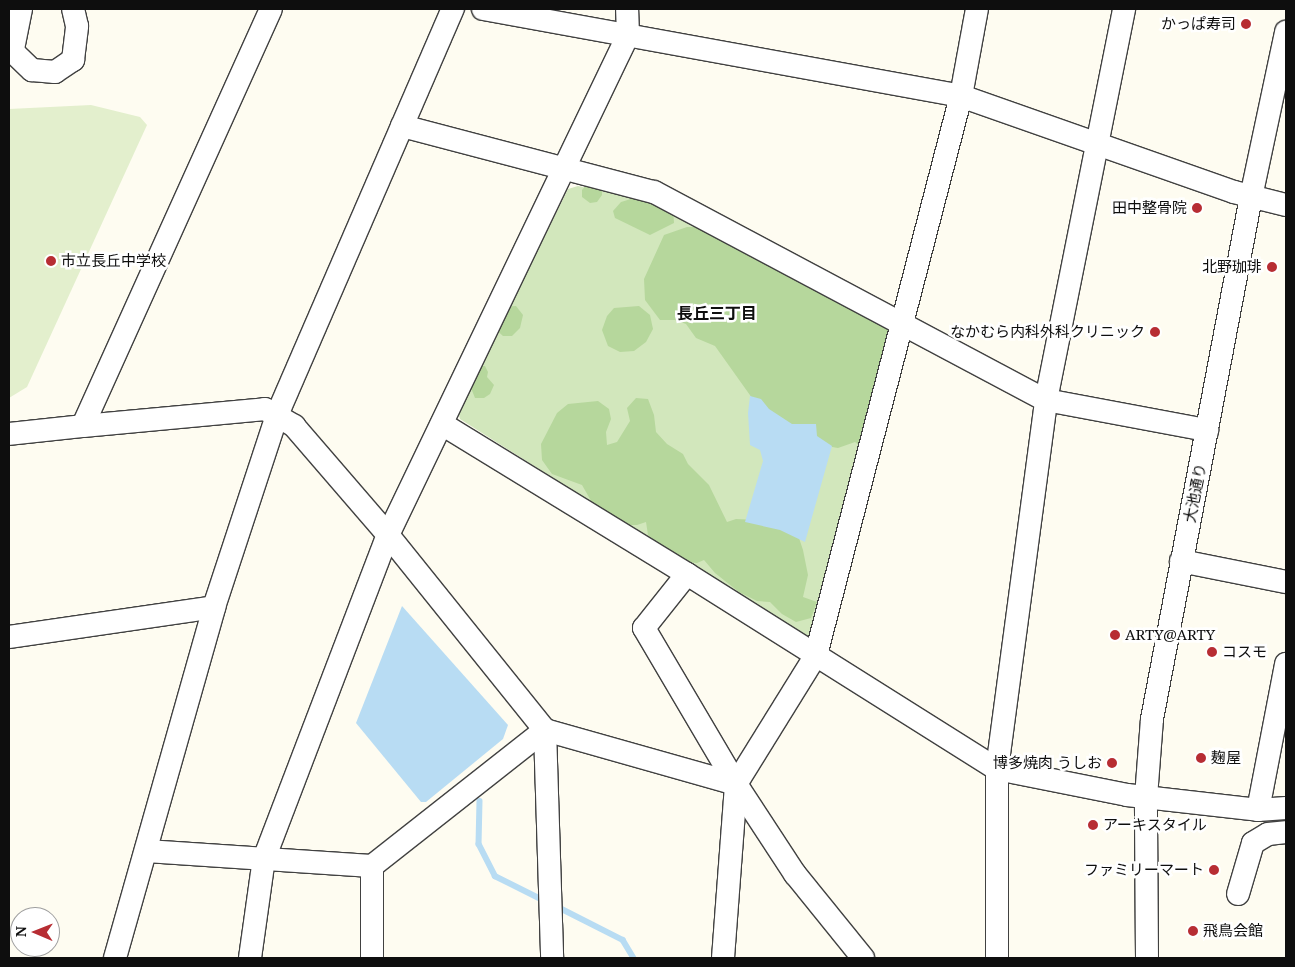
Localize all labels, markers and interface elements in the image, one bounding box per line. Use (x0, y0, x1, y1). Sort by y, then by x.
place label: かっぱ寿司 (1161, 15, 1236, 33)
marker: かっぱ寿司 (1240, 18, 1252, 30)
place label: 田中整骨院 (1112, 199, 1187, 217)
marker: 田中整骨院 (1191, 202, 1203, 214)
place label: 市立長丘中学校 (61, 252, 166, 270)
marker: 市立長丘中学校 (45, 255, 57, 267)
place label: 北野珈琲 (1202, 258, 1262, 276)
marker: 北野珈琲 (1266, 261, 1278, 273)
district label: 長丘三丁目 (677, 303, 757, 323)
place label: なかむら内科外科クリニック (950, 323, 1145, 341)
marker: なかむら内科外科クリニック (1149, 326, 1161, 338)
street label: 大池通り (1180, 462, 1210, 524)
place label: ARTY@ARTY (1125, 626, 1215, 644)
marker: ARTY@ARTY (1109, 629, 1121, 641)
place label: コスモ (1222, 643, 1267, 661)
marker: コスモ (1206, 646, 1218, 658)
place label: 麹屋 (1211, 749, 1241, 767)
marker: 麹屋 (1195, 752, 1207, 764)
place label: 博多焼肉 うしお (993, 754, 1102, 772)
marker: 博多焼肉 うしお (1106, 757, 1118, 769)
place label: アーキスタイル (1103, 816, 1207, 834)
marker: アーキスタイル (1087, 819, 1099, 831)
place label: ファミリーマート (1084, 861, 1204, 879)
marker: ファミリーマート (1208, 864, 1220, 876)
north arrow (10, 907, 60, 957)
place label: 飛鳥会館 (1203, 922, 1263, 940)
marker: 飛鳥会館 (1187, 925, 1199, 937)
text: N (11, 926, 30, 937)

